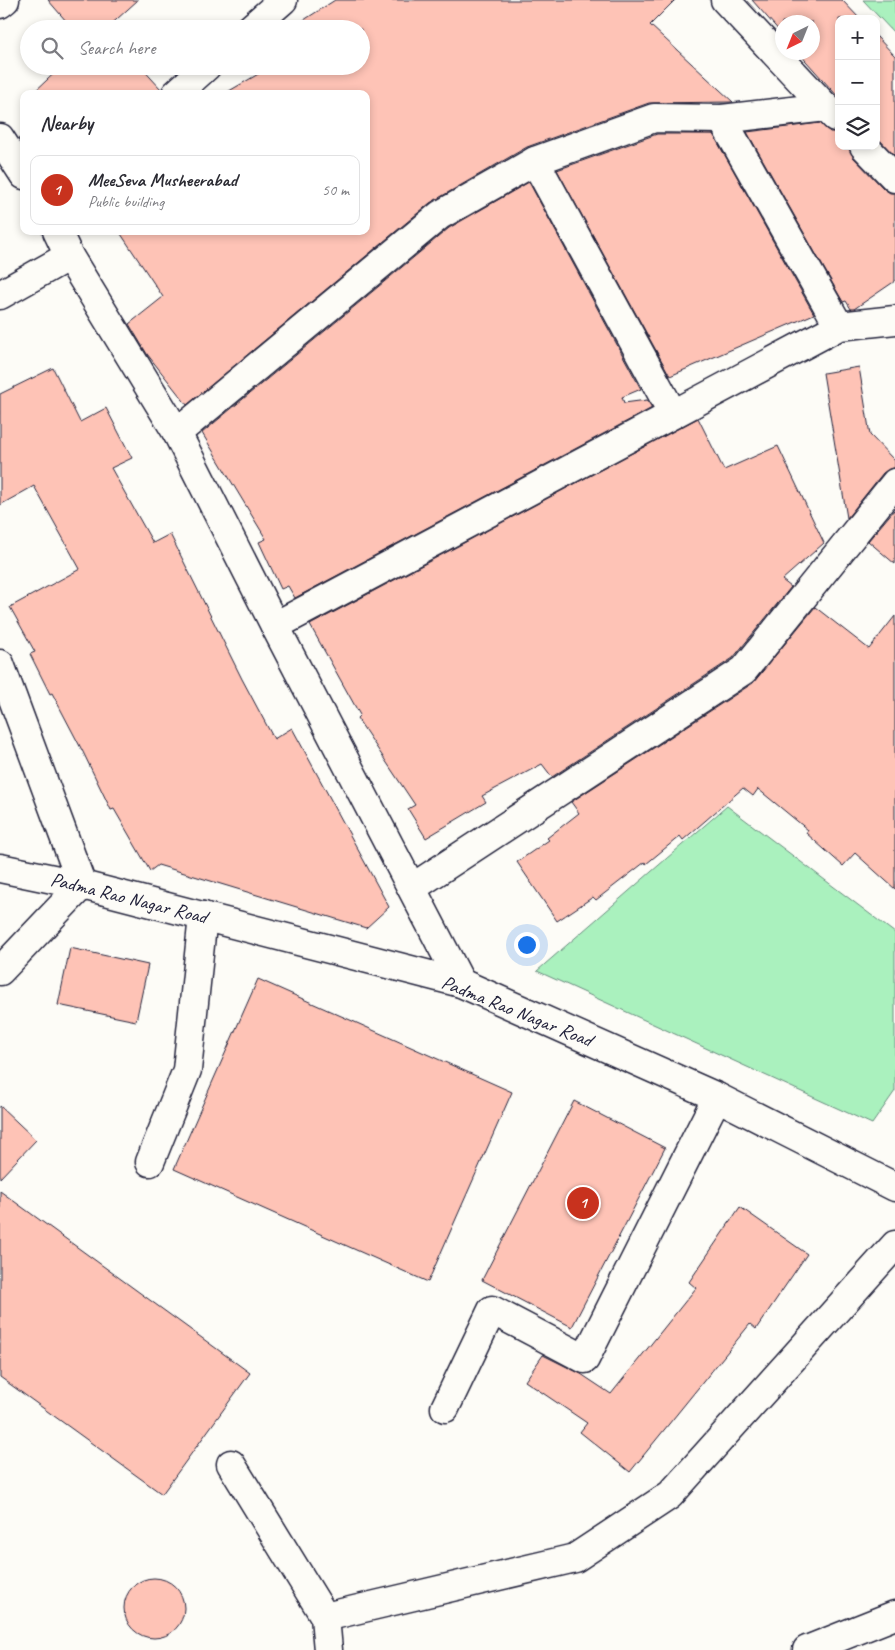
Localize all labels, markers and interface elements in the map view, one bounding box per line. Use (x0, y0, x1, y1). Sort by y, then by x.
north arrow (775, 15, 820, 60)
map controls (835, 15, 880, 150)
button: + (835, 15, 880, 60)
search box (20, 20, 370, 75)
icon: search (38, 34, 66, 62)
text: Search here (78, 36, 155, 60)
button: − (835, 60, 880, 105)
button: layers (835, 105, 880, 150)
text: Nearby (40, 110, 93, 136)
text: MeeSeva Musheerabad (88, 168, 237, 192)
text: 1 (53, 180, 61, 200)
text: 50 m (322, 180, 349, 200)
text: Public building (88, 192, 164, 212)
street label: Padma Rao Nagar Road (48, 866, 213, 930)
your location (514, 932, 540, 958)
street label: Padma Rao Nagar Road (438, 969, 599, 1054)
pin: 1 (567, 1184, 599, 1222)

